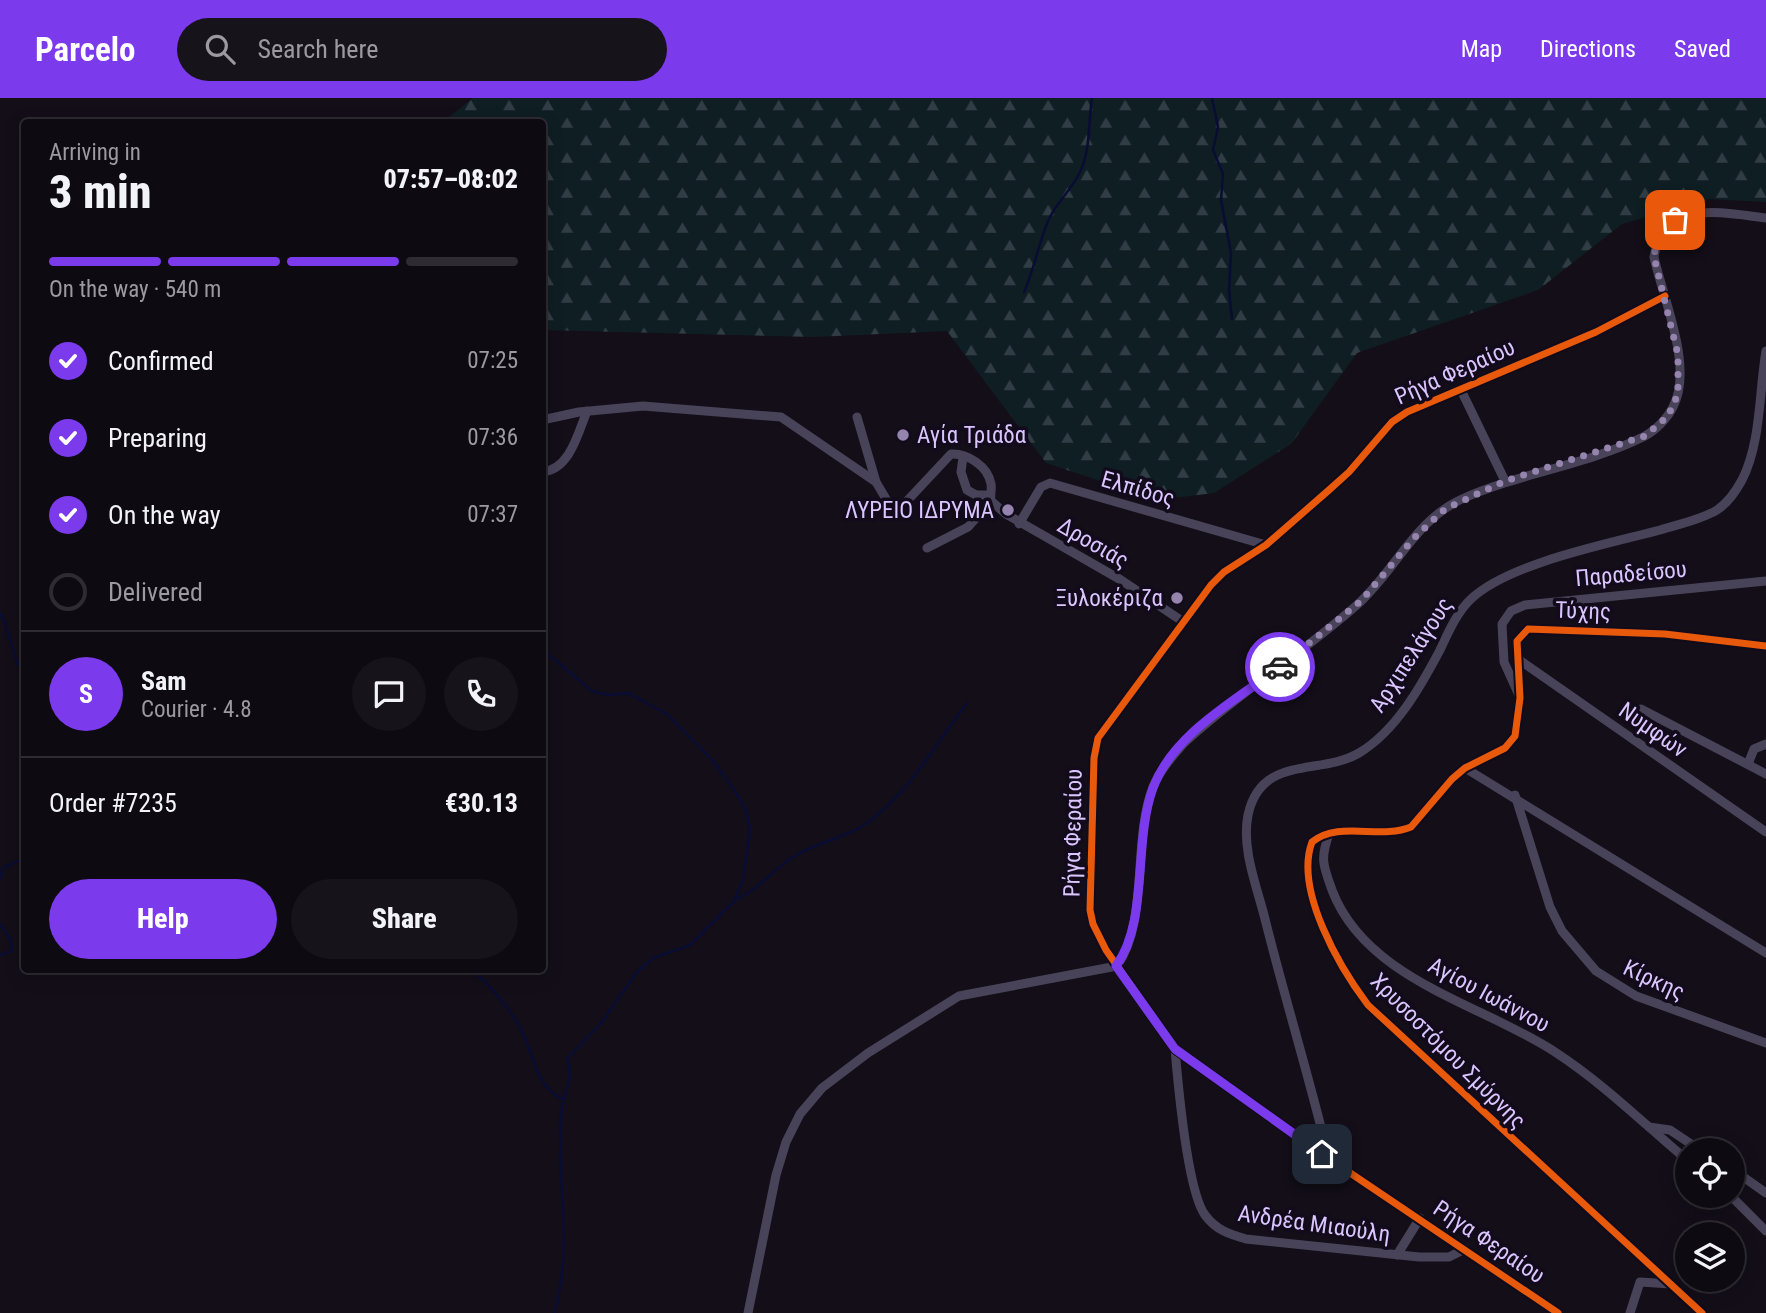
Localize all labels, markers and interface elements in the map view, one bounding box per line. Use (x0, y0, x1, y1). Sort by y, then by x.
search box (177, 18, 667, 81)
text: Parcelo (35, 30, 135, 69)
icon: search (201, 30, 239, 68)
text: Search here (257, 34, 378, 64)
text: Map (1461, 35, 1502, 63)
text: Directions (1540, 35, 1636, 63)
text: Saved (1674, 35, 1731, 63)
text: Arriving in (49, 139, 141, 166)
text: 07:57–08:02 (384, 164, 518, 194)
text: 3 min (49, 165, 152, 219)
pin (1645, 190, 1705, 250)
icon: bag (1656, 201, 1694, 239)
text: On the way · 540 m (49, 276, 221, 303)
street label: Ρήγα Φεραίου (1391, 334, 1519, 410)
icon: check (49, 342, 87, 380)
text: Confirmed (108, 346, 214, 376)
text: 07:25 (467, 347, 518, 374)
icon: check (49, 419, 87, 457)
place label: Αγία Τριάδα (917, 422, 1026, 449)
text: Preparing (108, 423, 207, 453)
text: 07:36 (467, 424, 518, 451)
marker: Αγία Τριάδα (895, 427, 911, 443)
street label: Ελπίδος (1098, 466, 1178, 512)
icon: check (49, 496, 87, 534)
place label: ΛΥΡΕΙΟ ΙΔΡΥΜΑ (845, 497, 994, 524)
text: On the way (108, 500, 221, 530)
text: 07:37 (467, 501, 518, 528)
marker: ΛΥΡΕΙΟ ΙΔΡΥΜΑ (1000, 502, 1016, 518)
street label: Δροσιάς (1053, 512, 1133, 574)
street label: Παραδείσου (1574, 556, 1688, 592)
text: Delivered (108, 577, 203, 607)
place label: Ξυλοκέριζα (1056, 585, 1163, 612)
marker: Ξυλοκέριζα (1169, 590, 1185, 606)
street label: Αρχιπελάγους (1364, 592, 1458, 718)
street label: Τύχης (1555, 597, 1611, 625)
courier (1245, 632, 1315, 702)
icon: car (1261, 648, 1299, 686)
button: chat (352, 657, 426, 731)
button: phone (444, 657, 518, 731)
text: Sam (141, 666, 187, 696)
text: S (79, 679, 93, 709)
text: Courier · 4.8 (141, 696, 252, 723)
street label: Νυμφών (1614, 697, 1692, 763)
street label: Ρήγα Φεραίου (1058, 769, 1088, 897)
text: Order #7235 (49, 788, 177, 818)
text: €30.13 (445, 788, 518, 818)
button: Help (49, 879, 277, 959)
button: Share (291, 879, 518, 959)
street label: Αγίου Ιωάννου (1424, 952, 1554, 1038)
street label: Κίρκης (1619, 954, 1689, 1006)
street label: Χρυσοστόμου Σμύρνης (1365, 968, 1531, 1134)
pin (1292, 1124, 1352, 1184)
icon: home (1303, 1135, 1341, 1173)
map controls (1675, 1138, 1745, 1292)
button: locate (1675, 1138, 1745, 1208)
street label: Ρήγα Φεραίου (1428, 1195, 1550, 1289)
street label: Ανδρέα Μιαούλη (1236, 1200, 1392, 1248)
button: layers (1675, 1222, 1745, 1292)

